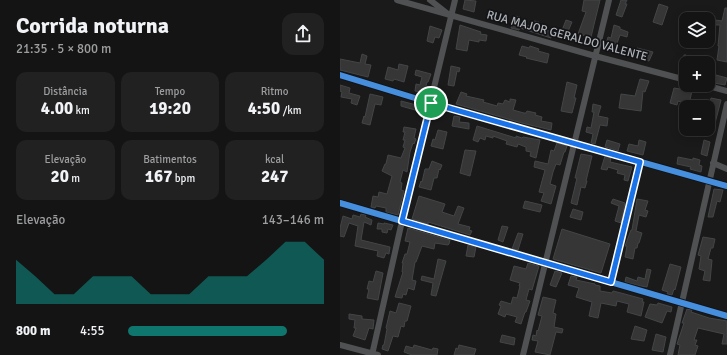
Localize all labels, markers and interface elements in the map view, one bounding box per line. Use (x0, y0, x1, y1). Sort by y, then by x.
street label: RUA MAJOR GERALDO VALENTE (485, 7, 649, 65)
text: Corrida noturna (16, 12, 169, 39)
map controls (679, 12, 715, 136)
button: layers (679, 12, 715, 48)
button: share (282, 13, 324, 55)
text: 21:35 · 5 × 800 m (16, 41, 111, 57)
button: + (679, 56, 715, 92)
text: Distância (43, 85, 87, 98)
text: Tempo (155, 85, 185, 98)
text: Ritmo (261, 85, 289, 98)
pin (414, 86, 448, 120)
icon: arrive (420, 92, 442, 114)
text: 4.00 (41, 98, 73, 119)
text: 19:20 (149, 98, 191, 119)
text: 4:50 (248, 98, 280, 119)
button: − (679, 100, 715, 136)
text: km (73, 104, 90, 117)
text: /km (280, 104, 302, 117)
text: Elevação (44, 153, 86, 166)
text: Batimentos (143, 153, 197, 166)
text: kcal (265, 153, 284, 166)
text: 20 (51, 166, 69, 187)
text: 167 (145, 166, 172, 187)
text: 247 (261, 166, 288, 187)
text: m (69, 172, 80, 185)
text: bpm (172, 172, 195, 185)
text: Elevação (16, 212, 65, 228)
text: 143–146 m (262, 212, 324, 228)
text: 800 m (16, 323, 50, 339)
text: 4:55 (80, 323, 105, 339)

